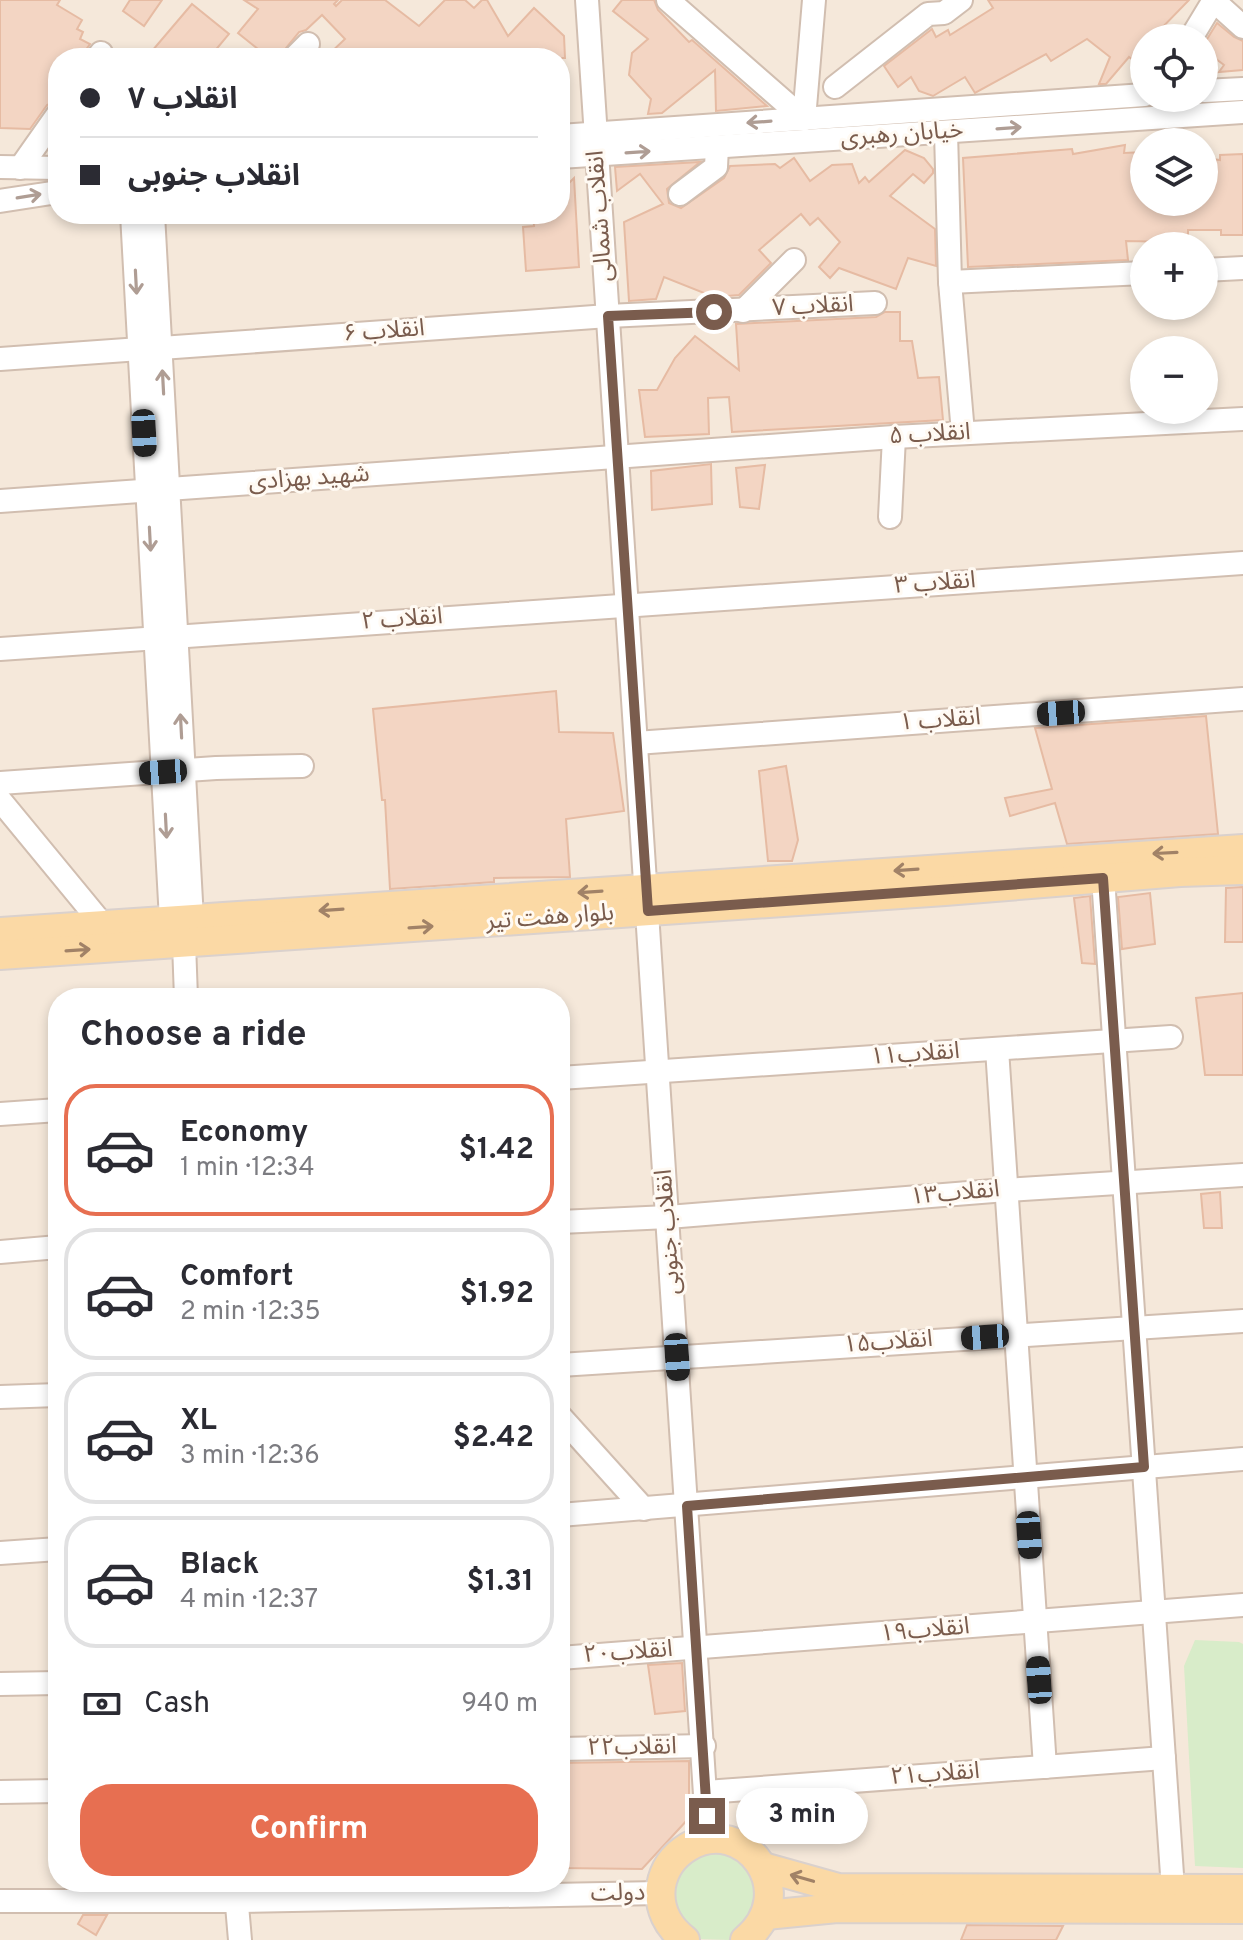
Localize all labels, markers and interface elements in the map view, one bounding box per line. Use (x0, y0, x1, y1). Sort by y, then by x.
map controls (1130, 24, 1218, 424)
button: locate (1130, 24, 1218, 112)
text: انقلاب ۷ (128, 82, 237, 119)
one-way arrow (746, 115, 773, 130)
street label: خیابان رهبری (840, 116, 964, 154)
one-way arrow (995, 120, 1022, 135)
button: layers (1130, 128, 1218, 216)
one-way arrow (624, 144, 651, 159)
street label: انقلاب شمالی (581, 149, 621, 283)
text: انقلاب جنوبی (128, 159, 300, 196)
one-way arrow (16, 188, 41, 203)
button: + (1130, 232, 1218, 320)
one-way arrow (129, 268, 144, 295)
street label: انقلاب ۷ (771, 290, 855, 324)
route start (696, 294, 732, 330)
street label: انقلاب ۶ (342, 314, 426, 350)
button: − (1130, 336, 1218, 424)
one-way arrow (155, 369, 170, 396)
car (131, 408, 157, 458)
street label: انقلاب ۵ (888, 418, 972, 452)
street label: شهید بهزادی (247, 460, 371, 498)
one-way arrow (143, 525, 158, 552)
street label: انقلاب ۳ (893, 566, 977, 602)
street label: انقلاب ۲ (360, 602, 444, 638)
car (1036, 699, 1086, 727)
street label: انقلاب ۱ (898, 703, 982, 739)
one-way arrow (174, 714, 189, 740)
car (138, 758, 188, 786)
one-way arrow (159, 812, 174, 839)
one-way arrow (1152, 845, 1179, 860)
one-way arrow (893, 863, 920, 878)
one-way arrow (577, 885, 604, 900)
street label: بلوار هفت تیر (484, 899, 615, 938)
one-way arrow (318, 902, 345, 917)
one-way arrow (407, 919, 434, 934)
one-way arrow (64, 942, 91, 957)
text: Choose a ride (80, 1013, 306, 1059)
street label: انقلاب۱۱ (869, 1037, 961, 1073)
icon: car (84, 1114, 156, 1186)
text: Economy (180, 1115, 308, 1152)
text: $1.42 (459, 1132, 534, 1169)
text: 1 min · 12:34 (180, 1152, 315, 1185)
street label: انقلاب جنوبی (650, 1168, 688, 1296)
street label: انقلاب۱۳ (909, 1175, 1001, 1213)
icon: car (84, 1258, 156, 1330)
text: Comfort (180, 1259, 293, 1296)
text: $1.92 (460, 1276, 534, 1313)
text: 2 min · 12:35 (180, 1296, 321, 1329)
car (960, 1323, 1010, 1351)
street label: انقلاب۱۵ (842, 1325, 934, 1361)
car (663, 1332, 691, 1382)
icon: car (84, 1402, 156, 1474)
text: XL (180, 1403, 217, 1440)
text: $2.42 (453, 1420, 534, 1457)
text: 3 min · 12:36 (180, 1440, 320, 1473)
car (1015, 1510, 1043, 1560)
icon: car (84, 1546, 156, 1618)
text: Black (180, 1547, 259, 1584)
text: $1.31 (467, 1564, 534, 1601)
text: 4 min · 12:37 (180, 1584, 318, 1617)
street label: انقلاب۱۹ (879, 1612, 971, 1650)
street label: انقلاب۲۰ (582, 1635, 674, 1671)
car (1025, 1655, 1053, 1705)
icon: cash (80, 1682, 124, 1726)
text: Cash (144, 1686, 210, 1723)
text: 940 m (462, 1688, 538, 1721)
street label: انقلاب۲۲ (587, 1732, 677, 1764)
street label: انقلاب۲۱ (889, 1757, 981, 1793)
button: Confirm (80, 1784, 538, 1876)
callout: 3 min (735, 1788, 867, 1844)
route end (689, 1798, 725, 1834)
text: 3 min (768, 1799, 836, 1832)
one-way arrow (790, 1870, 816, 1885)
street label: دولت (590, 1879, 646, 1909)

